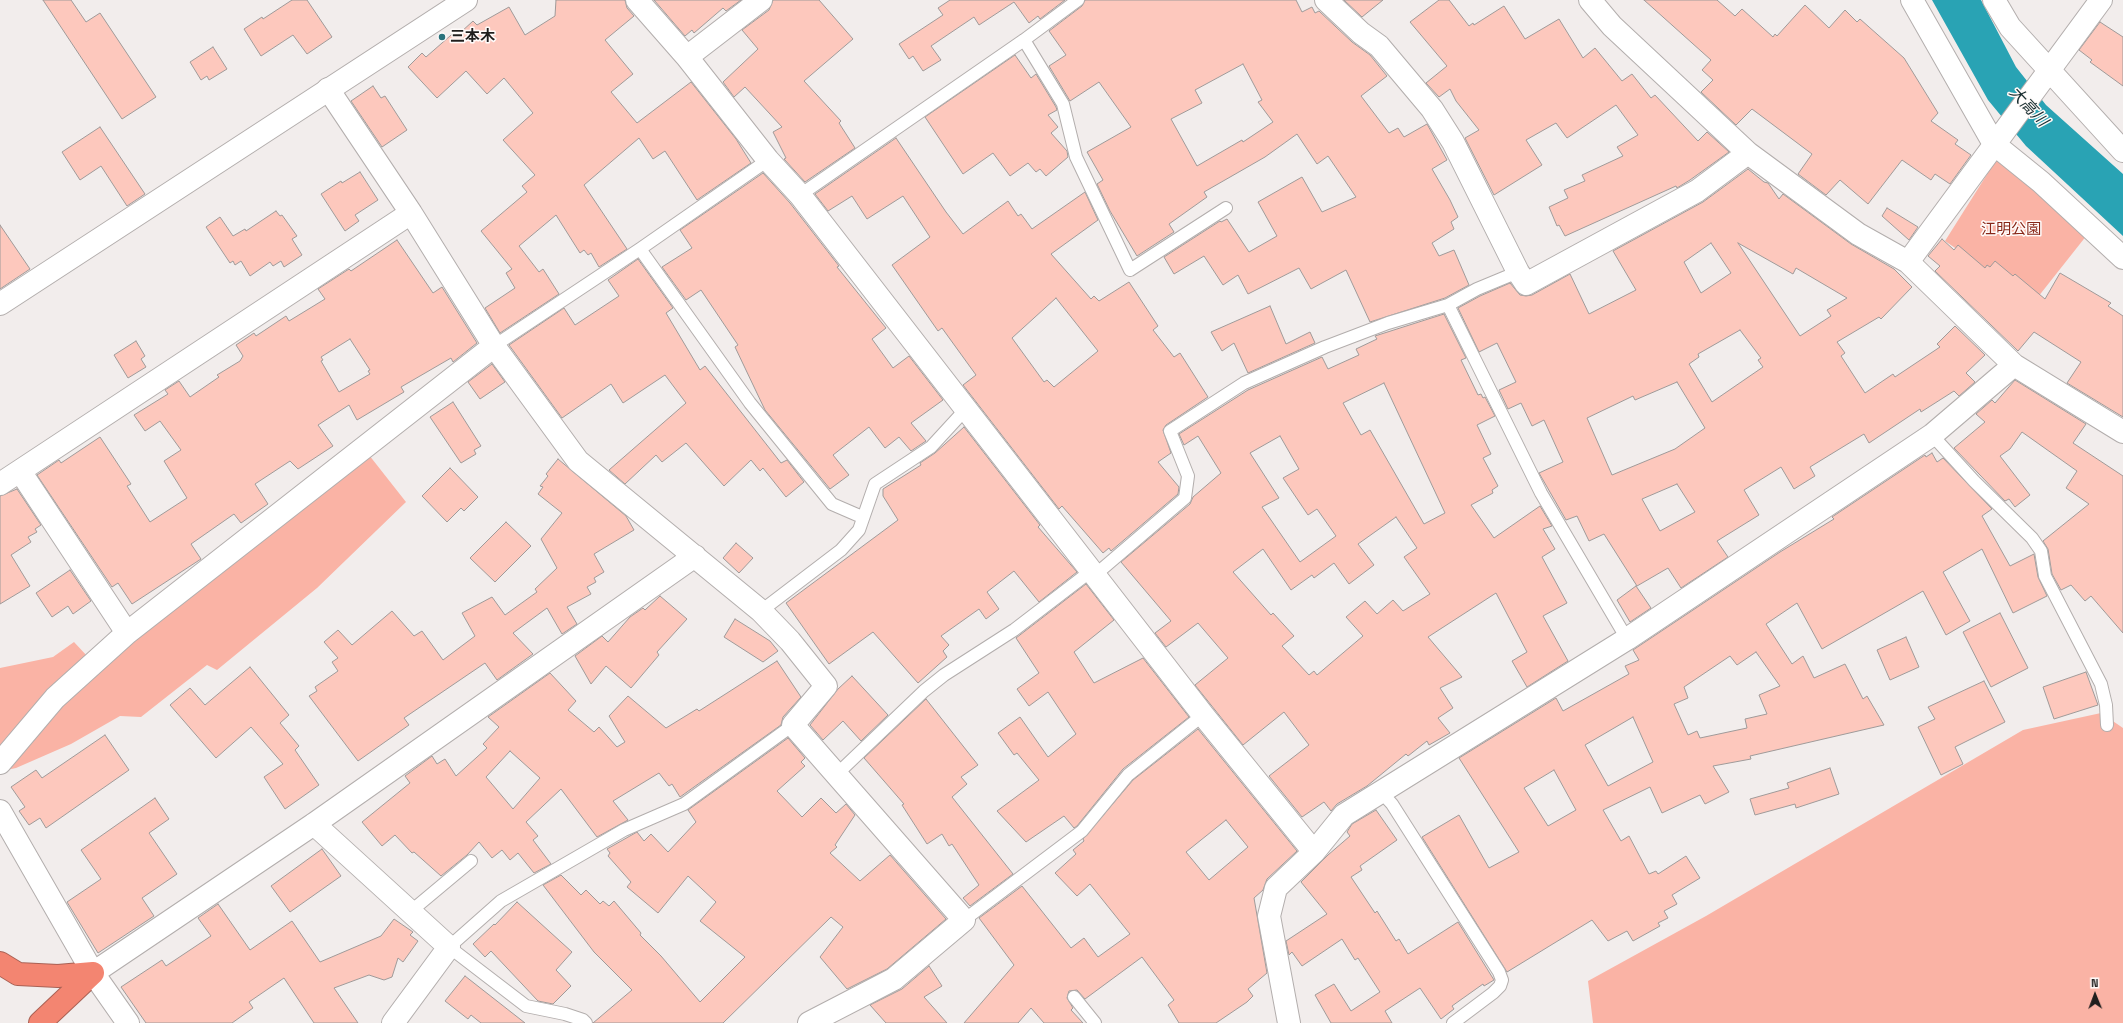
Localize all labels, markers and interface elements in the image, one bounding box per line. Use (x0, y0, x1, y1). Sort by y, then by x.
place label: 三本木 (450, 28, 495, 46)
marker: 三本木 (437, 32, 447, 42)
water label: 大高川 (2005, 83, 2051, 131)
park label: 江明公園 (1981, 221, 2041, 239)
north arrow (2075, 975, 2115, 1015)
text: N (2091, 976, 2099, 990)

